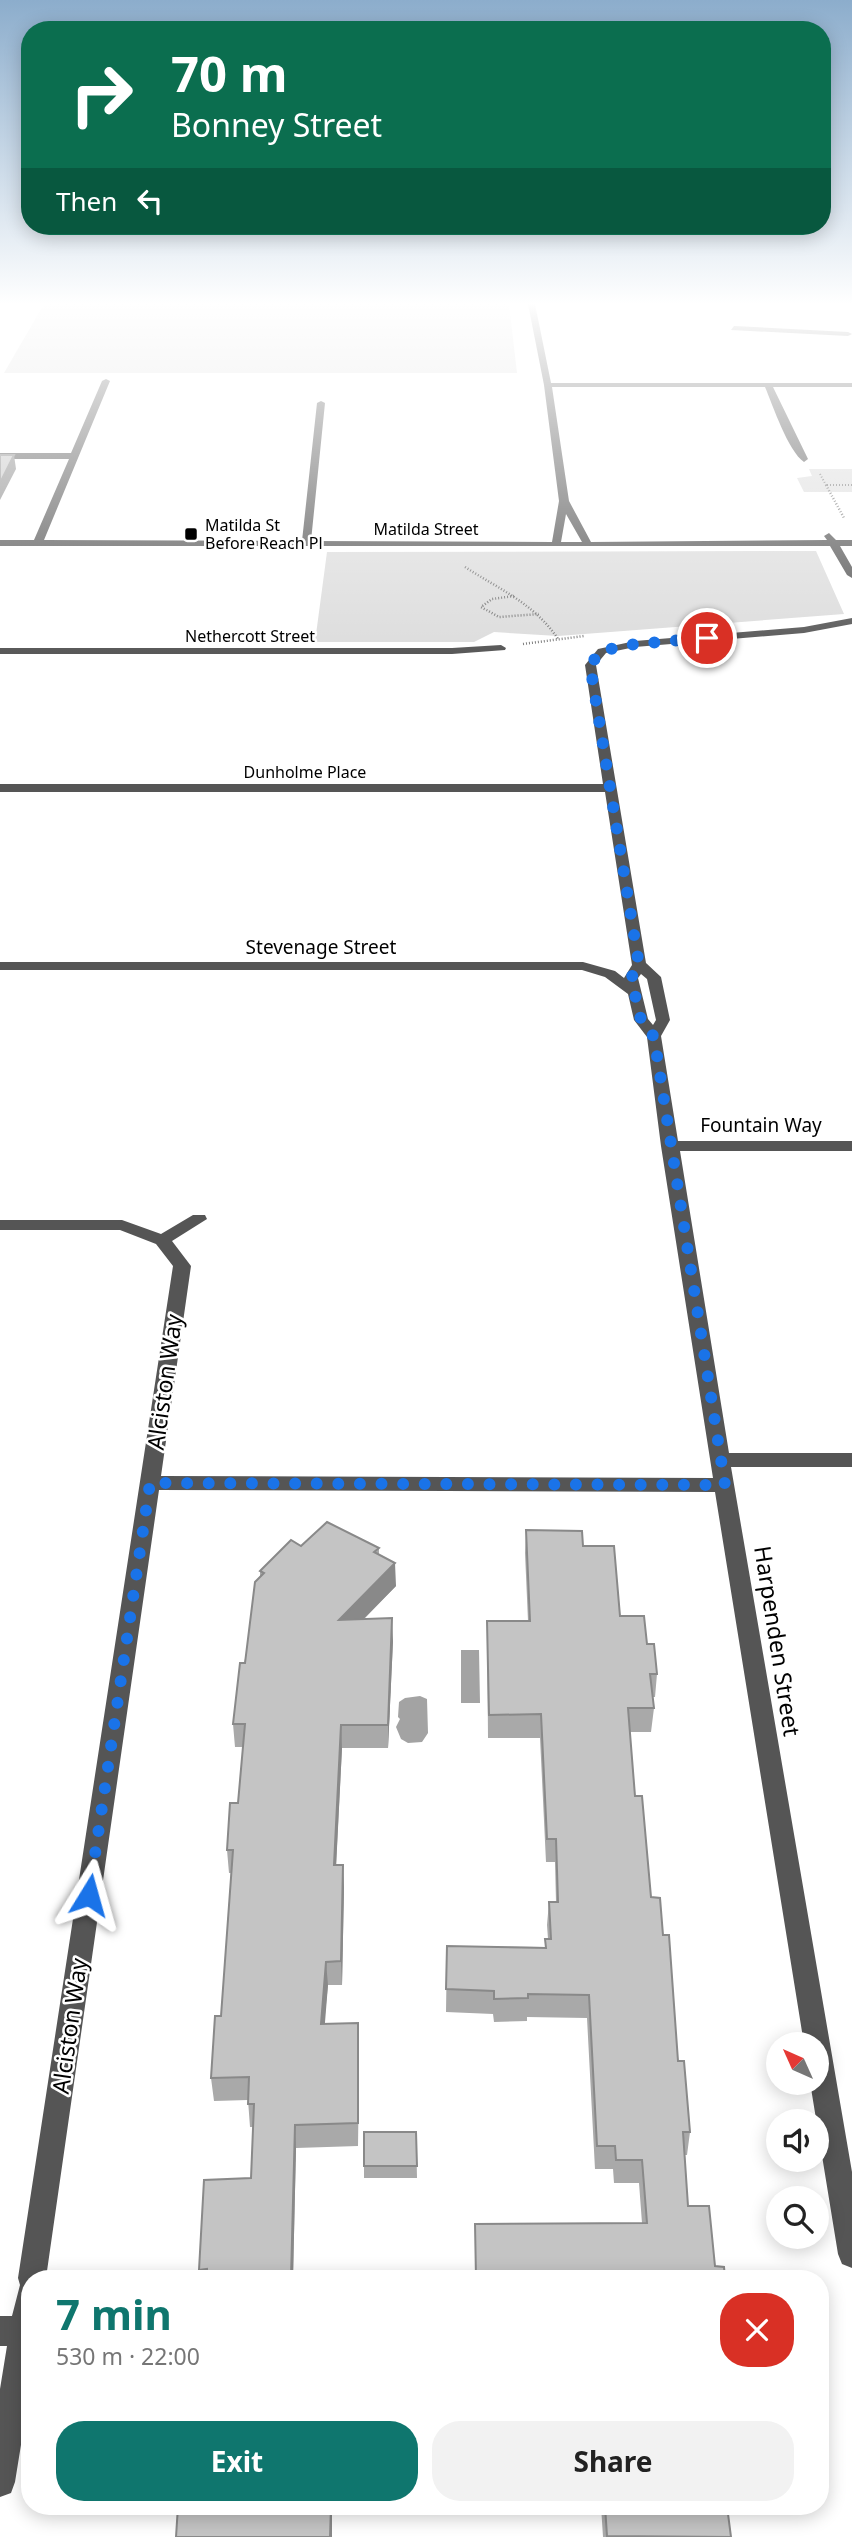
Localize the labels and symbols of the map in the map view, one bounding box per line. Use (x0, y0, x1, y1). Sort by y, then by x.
place label: Matilda St Before Reach Pl (205, 514, 323, 554)
street label: Matilda Street (373, 518, 479, 540)
marker: Matilda St Before Reach Pl (183, 526, 199, 542)
pin (677, 608, 737, 668)
street label: Nethercott Street (185, 625, 315, 647)
street label: Dunholme Place (244, 761, 366, 783)
street label: Stevenage Street (246, 934, 397, 960)
street label: Fountain Way (700, 1112, 822, 1138)
street label: Alciston Way (139, 1312, 189, 1452)
street label: Harpenden Street (747, 1543, 809, 1738)
position arrow (52, 1858, 126, 1932)
street label: Alciston Way (44, 1956, 94, 2096)
north arrow (766, 2032, 830, 2095)

